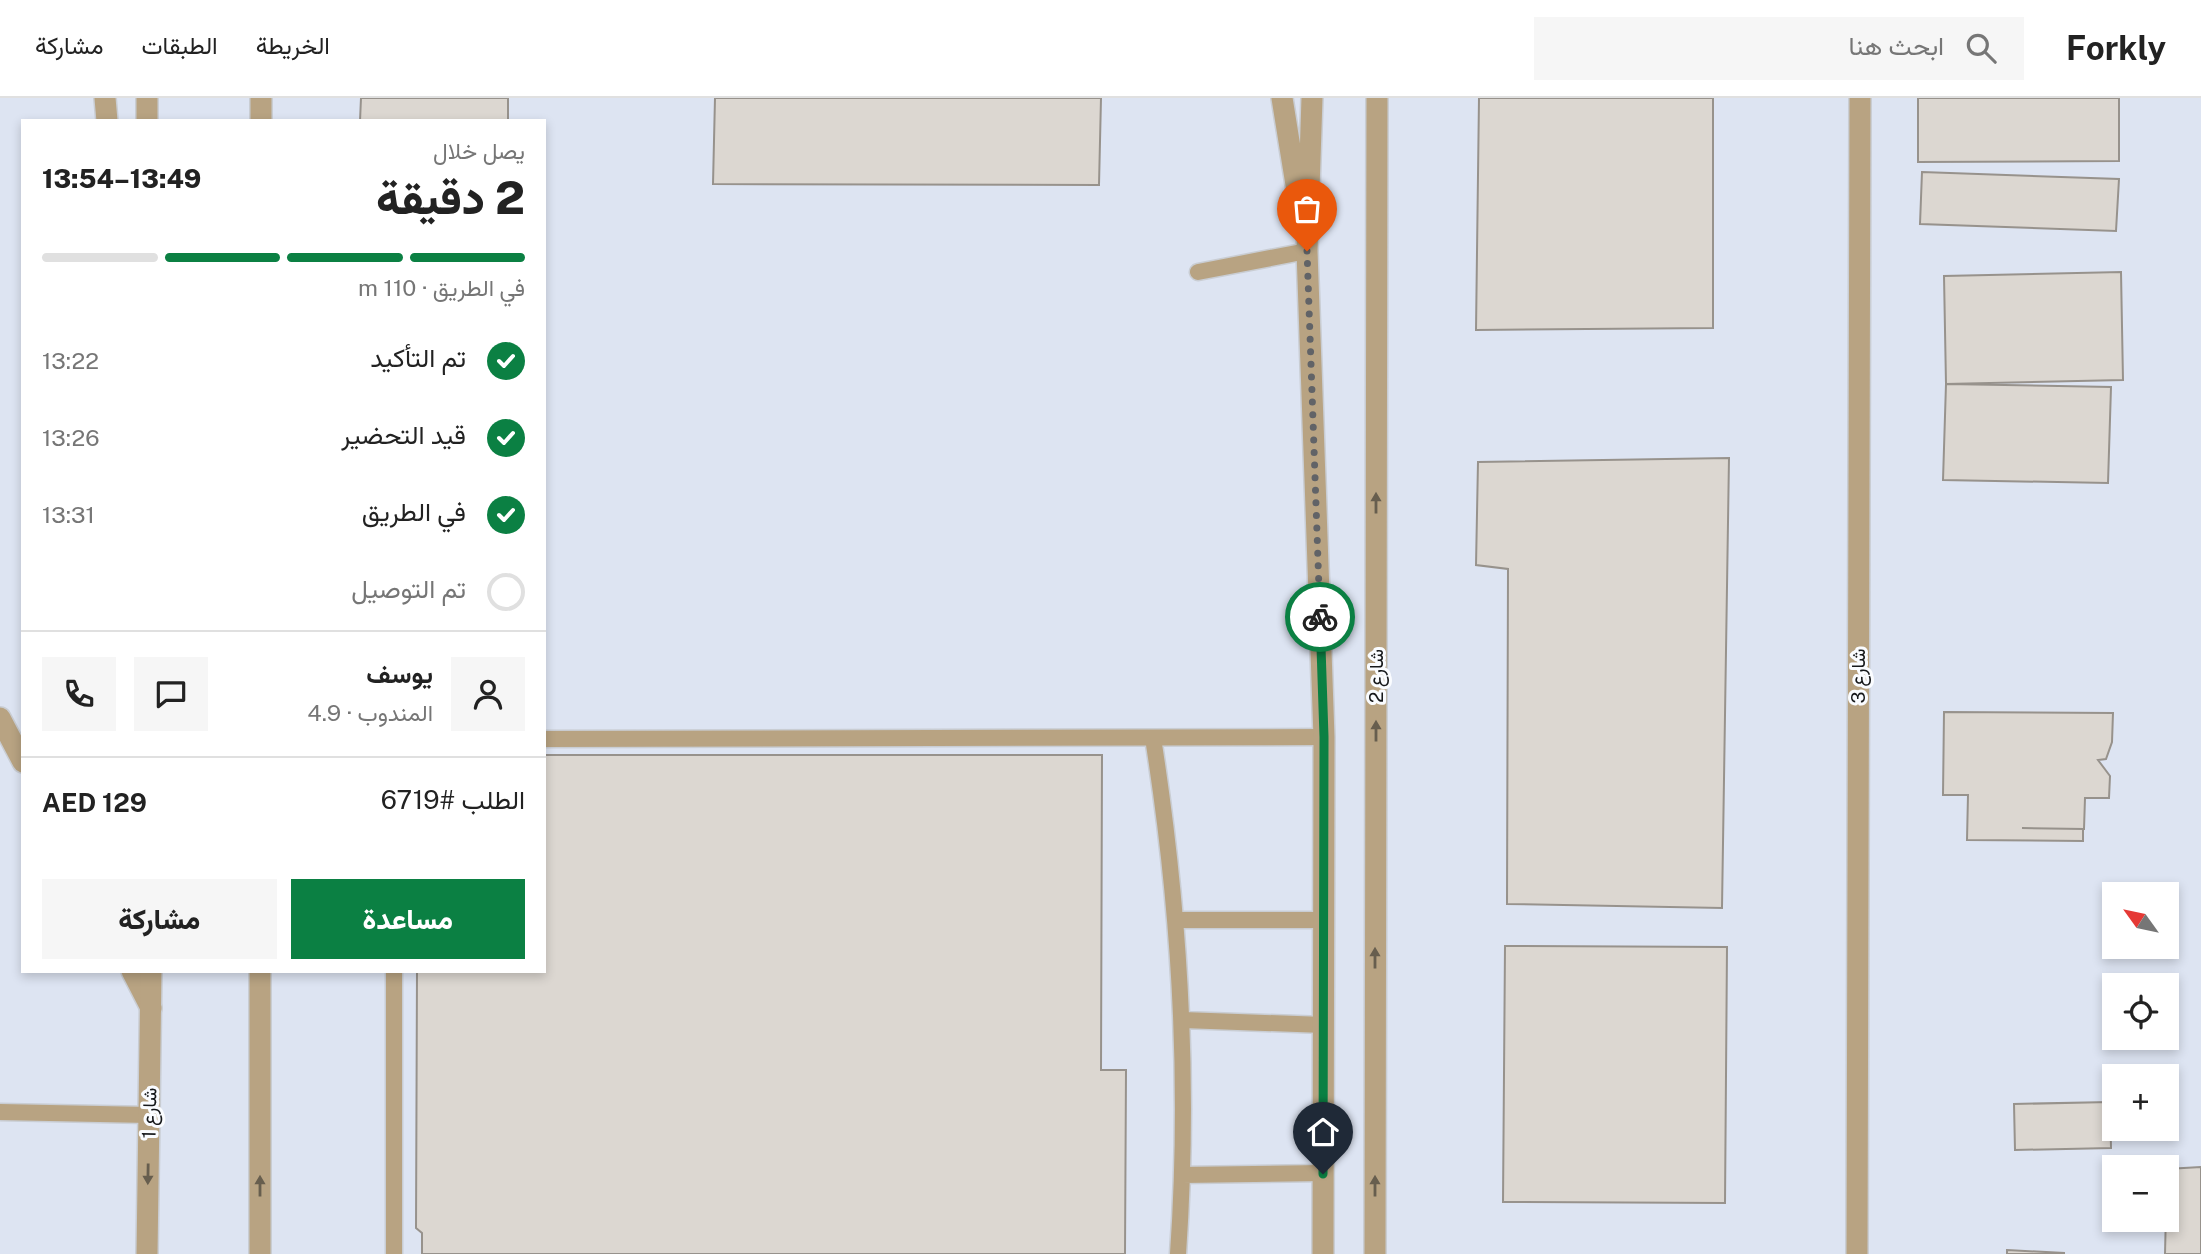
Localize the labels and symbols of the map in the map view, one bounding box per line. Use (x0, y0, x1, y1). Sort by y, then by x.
pin (1277, 179, 1337, 251)
one-way arrow (1370, 492, 1382, 514)
courier (1285, 582, 1355, 652)
street label: شارع 2 (1365, 649, 1389, 703)
street label: شارع 3 (1847, 649, 1871, 703)
one-way arrow (1370, 720, 1382, 742)
north arrow (2102, 882, 2179, 959)
one-way arrow (1369, 947, 1381, 969)
street label: شارع 1 (138, 1088, 162, 1139)
pin (1293, 1102, 1353, 1174)
one-way arrow (142, 1164, 154, 1186)
one-way arrow (254, 1175, 266, 1197)
one-way arrow (1369, 1175, 1381, 1197)

